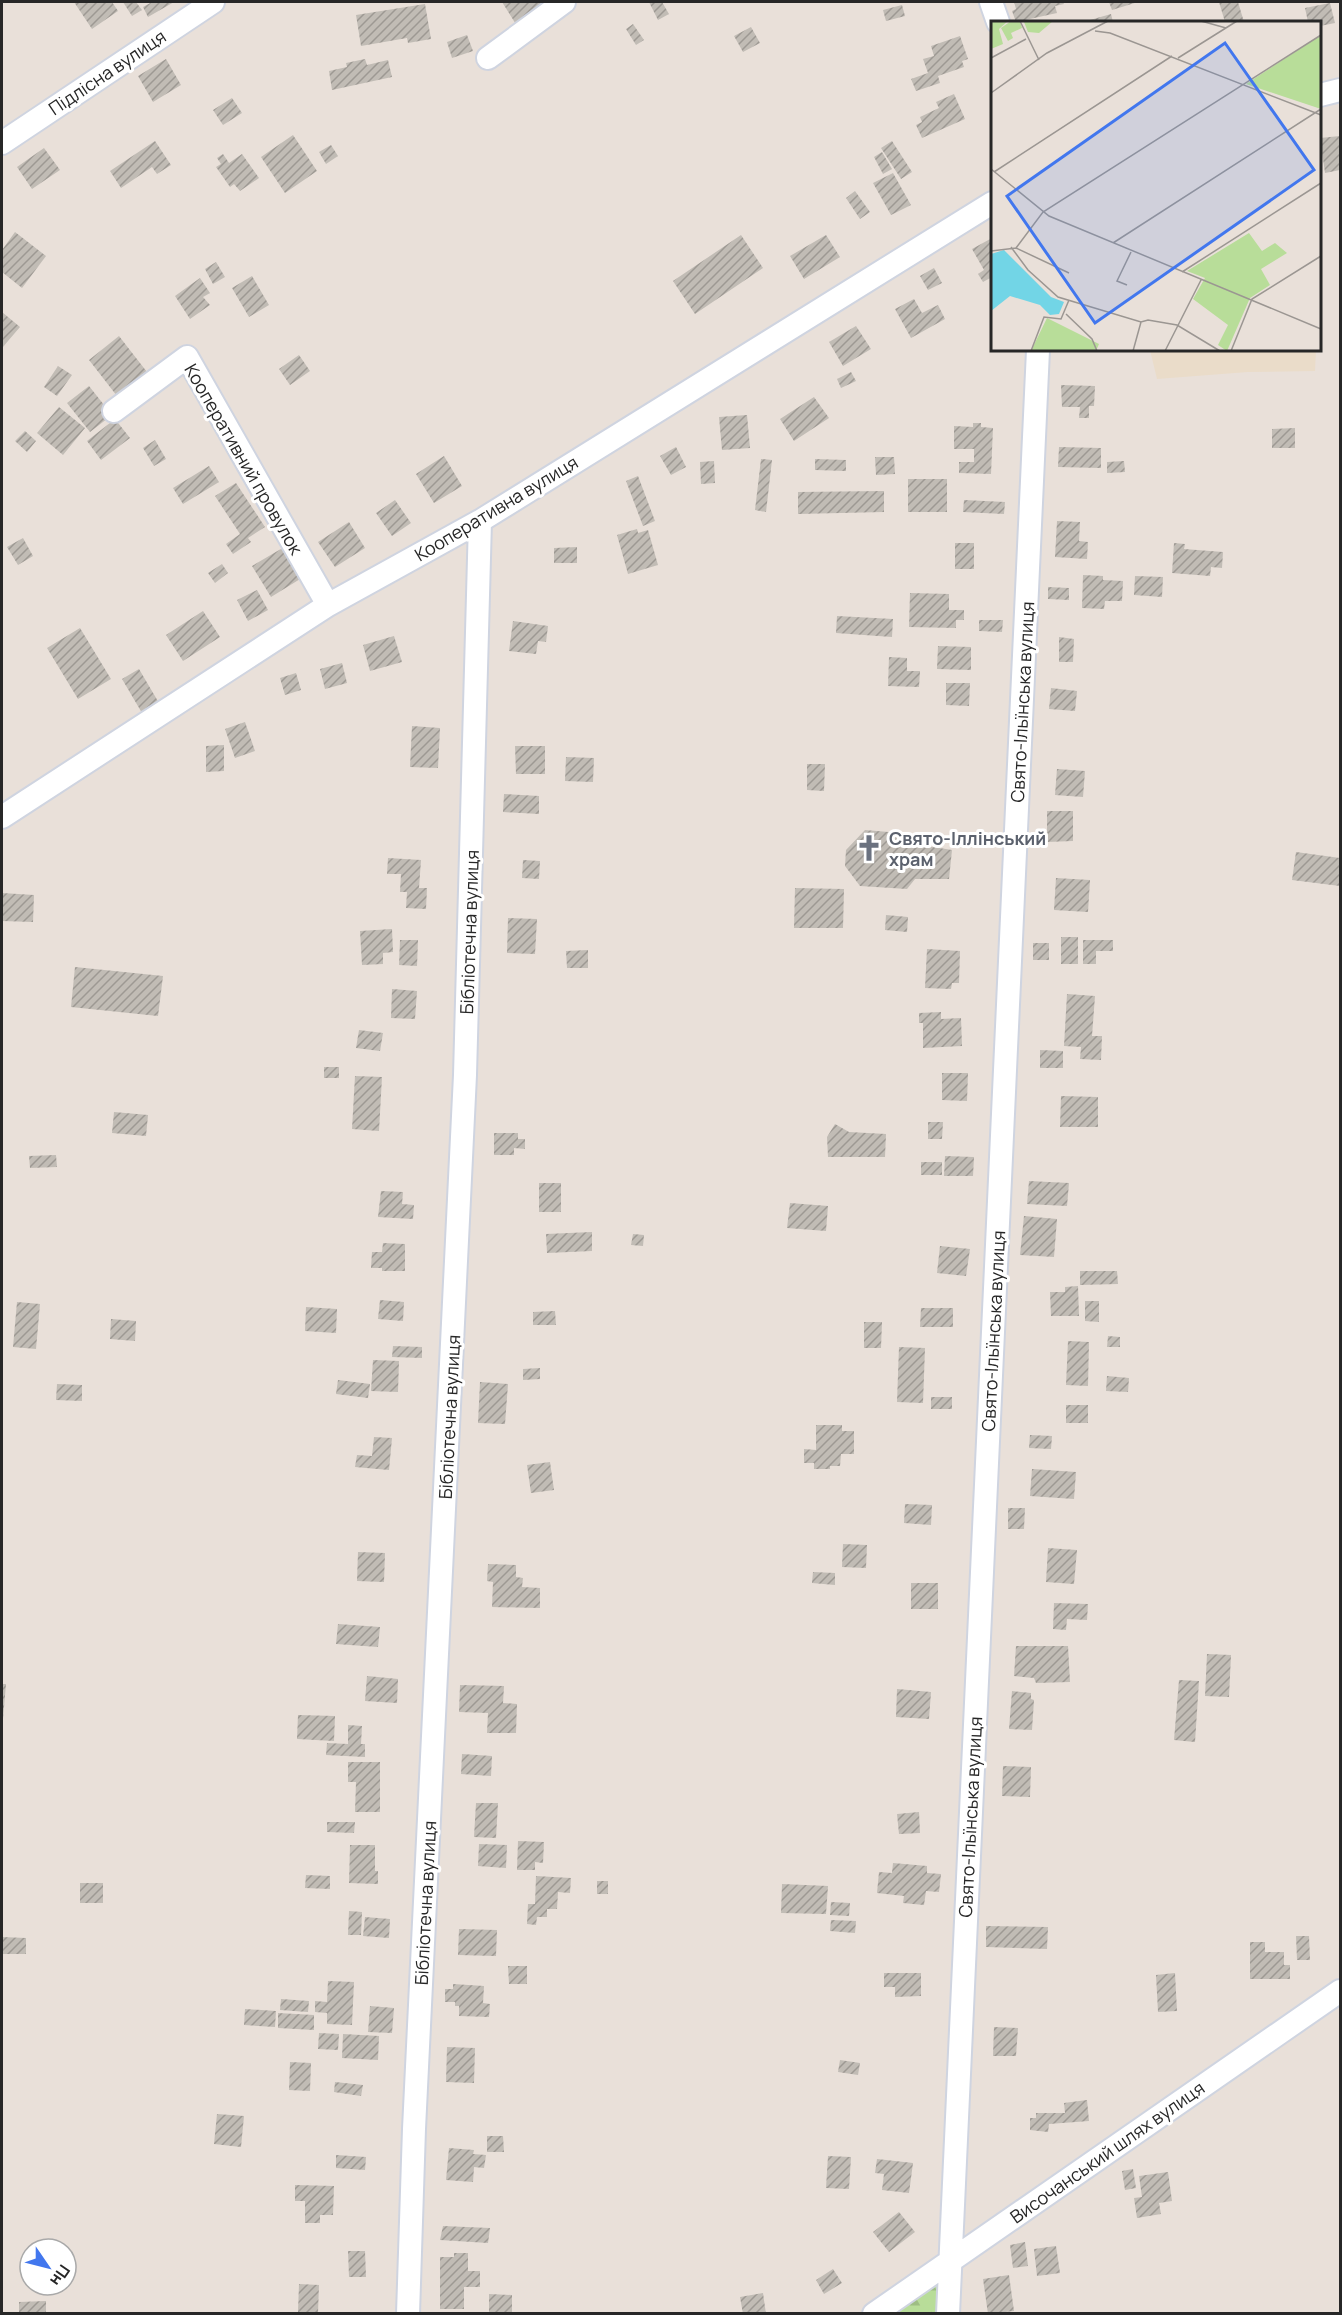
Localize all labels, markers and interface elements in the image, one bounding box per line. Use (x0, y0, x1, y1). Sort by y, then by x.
inset map (991, 21, 1321, 351)
street label: Підлісна вулиця (44, 24, 170, 120)
street label: Кооперативний провулок (179, 359, 309, 560)
street label: Кооперативна вулиця (410, 450, 582, 566)
street label: Свято-Ільїнська вулиця (1005, 601, 1039, 803)
place label: Свято-Іллінський храм (889, 826, 1046, 871)
church icon: Свято-Іллінський храм (854, 833, 884, 863)
street label: Бібліотечна вулиця (454, 849, 484, 1015)
street label: Свято-Ільїнська вулиця (976, 1230, 1010, 1432)
street label: Бібліотечна вулиця (433, 1334, 465, 1500)
street label: Свято-Ільїнська вулиця (953, 1716, 987, 1918)
street label: Бібліотечна вулиця (409, 1820, 441, 1986)
street label: Височанський шлях вулиця (1005, 2076, 1209, 2228)
north arrow (18, 2237, 78, 2297)
text: Пн (45, 2260, 75, 2291)

